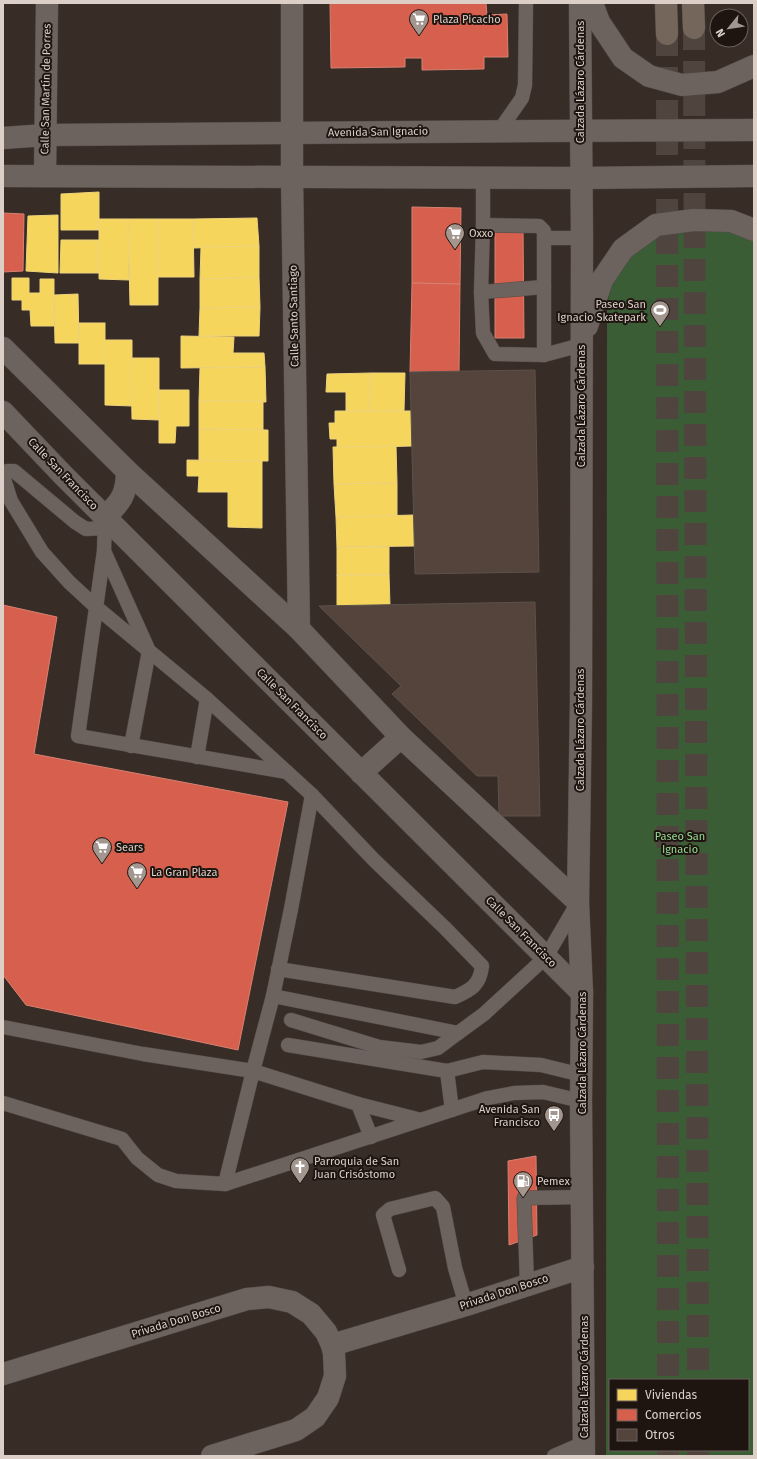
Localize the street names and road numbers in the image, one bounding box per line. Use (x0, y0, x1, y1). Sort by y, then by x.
street label: Calzada Lázaro Cárdenas (574, 21, 587, 143)
street label: Calle San Martín de Porres (38, 23, 54, 155)
street label: Avenida San Ignacio (328, 125, 428, 139)
street label: Calle Santo Santiago (287, 265, 301, 367)
street label: Calzada Lázaro Cárdenas (575, 345, 588, 467)
street label: Calle San Francisco (25, 435, 101, 513)
street label: Calle San Francisco (254, 666, 330, 742)
street label: Calzada Lázaro Cárdenas (574, 669, 587, 791)
street label: Calle San Francisco (483, 894, 559, 970)
street label: Calzada Lázaro Cárdenas (576, 992, 589, 1114)
street label: Privada Don Bosco (458, 1271, 550, 1313)
street label: Privada Don Bosco (130, 1301, 222, 1341)
street label: Calzada Lázaro Cárdenas (578, 1316, 591, 1438)

